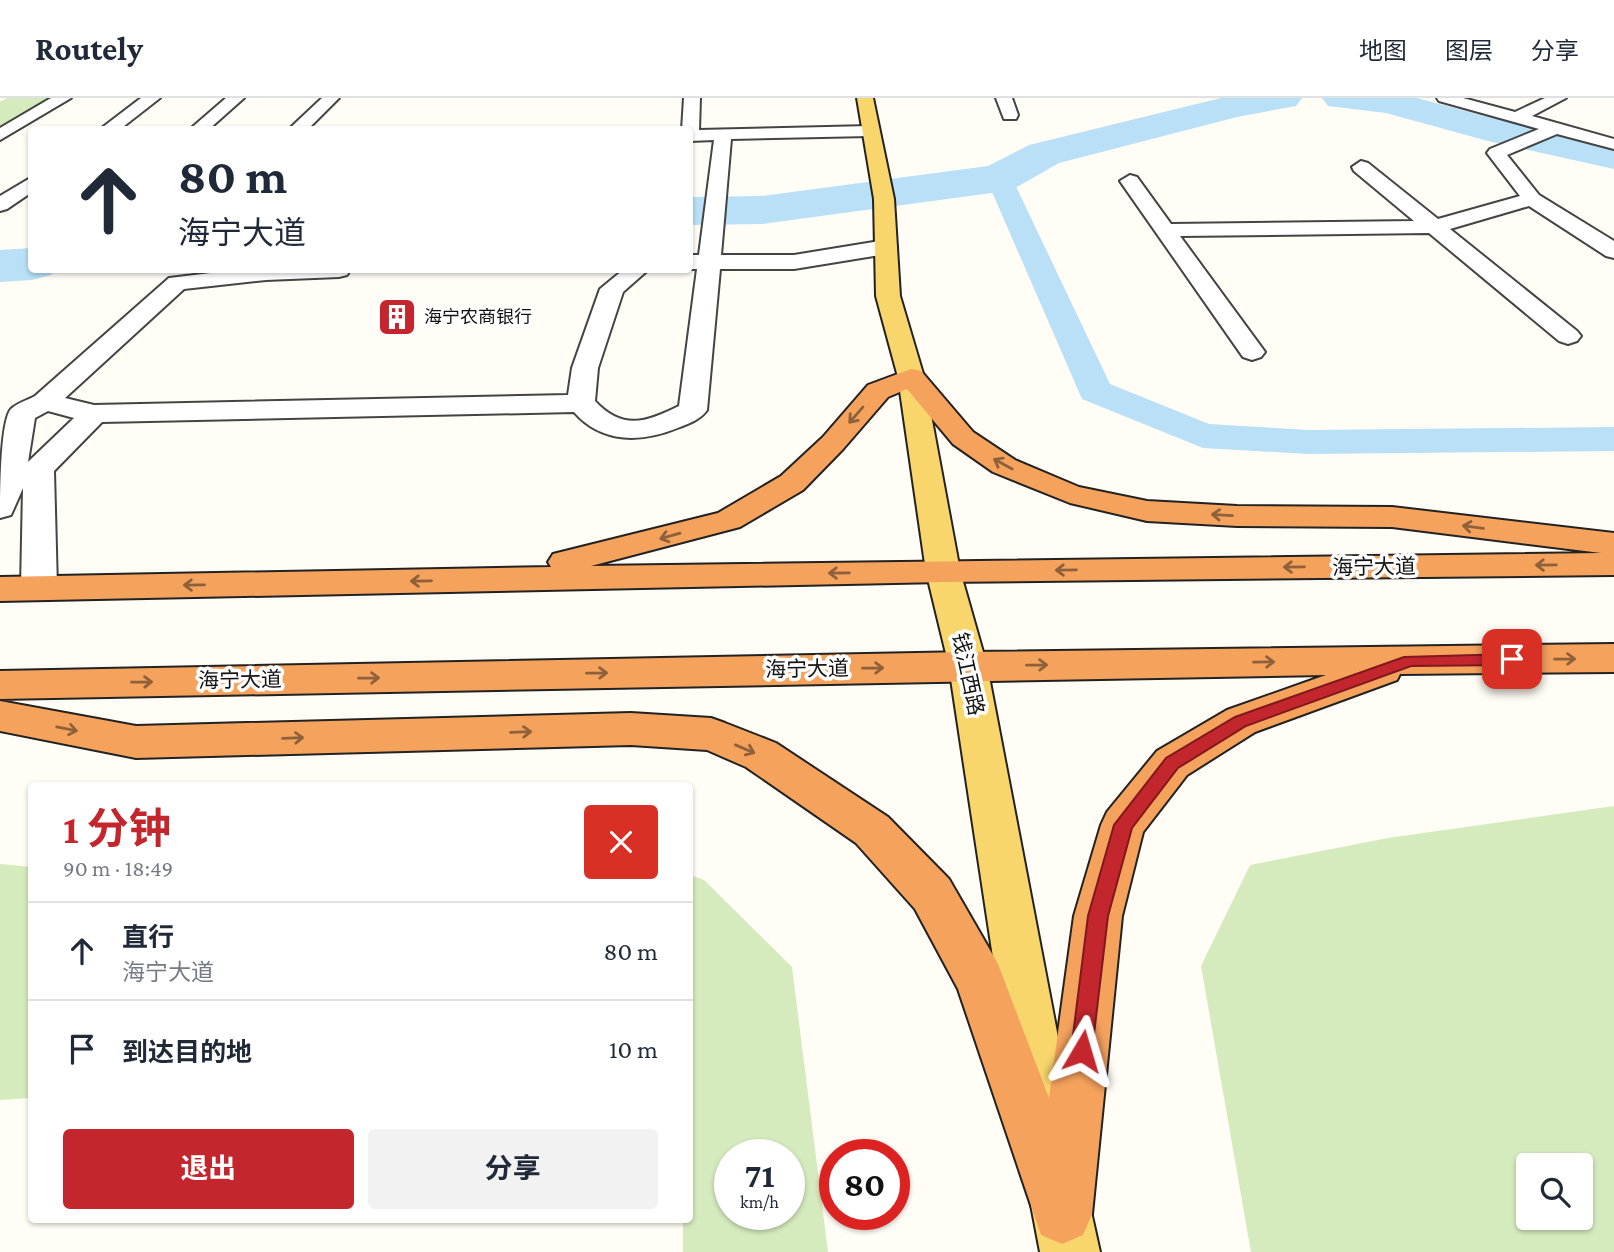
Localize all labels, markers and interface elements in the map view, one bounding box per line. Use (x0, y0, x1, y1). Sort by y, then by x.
text: Routely (35, 30, 143, 67)
text: 地图 (1359, 37, 1407, 64)
text: 图层 (1445, 37, 1493, 64)
text: 分享 (1531, 37, 1579, 64)
text: 80 m (178, 149, 287, 204)
icon: ahead (63, 154, 154, 245)
text: 海宁大道 (178, 215, 306, 251)
building icon: 海宁农商银行 (376, 296, 418, 338)
place label: 海宁农商银行 (424, 307, 532, 327)
one-way arrow (848, 406, 864, 424)
one-way arrow (993, 457, 1013, 471)
one-way arrow (1211, 509, 1234, 522)
one-way arrow (1462, 520, 1485, 533)
one-way arrow (659, 530, 682, 543)
street label: 海宁大道 (1332, 554, 1416, 580)
one-way arrow (1535, 558, 1558, 572)
one-way arrow (1283, 561, 1306, 574)
one-way arrow (1055, 563, 1078, 576)
one-way arrow (828, 566, 851, 579)
one-way arrow (410, 574, 433, 587)
one-way arrow (182, 578, 205, 592)
pin (1482, 629, 1542, 689)
street label: 钱江西路 (948, 630, 988, 718)
icon: arrive (1493, 640, 1531, 678)
one-way arrow (1553, 652, 1576, 666)
one-way arrow (1252, 655, 1275, 669)
street label: 海宁大道 (765, 656, 849, 682)
one-way arrow (1025, 658, 1048, 672)
one-way arrow (861, 661, 884, 675)
street label: 海宁大道 (198, 667, 282, 693)
one-way arrow (585, 667, 608, 680)
one-way arrow (357, 671, 380, 685)
one-way arrow (130, 676, 153, 689)
one-way arrow (55, 723, 78, 736)
one-way arrow (509, 725, 532, 738)
one-way arrow (282, 731, 305, 744)
one-way arrow (734, 743, 755, 756)
text: 1 分钟 (63, 805, 171, 852)
button: close (584, 805, 658, 879)
text: 90 m · 18:49 (63, 855, 173, 881)
text: 直行 (122, 923, 174, 952)
icon: ahead (63, 932, 101, 970)
text: 80 m (604, 937, 658, 966)
text: 海宁大道 (122, 959, 214, 985)
position arrow (1045, 1014, 1119, 1088)
icon: arrive (63, 1030, 101, 1068)
text: 10 m (609, 1035, 658, 1064)
text: 到达目的地 (122, 1038, 252, 1067)
button: 退出 (63, 1129, 354, 1209)
button: 分享 (368, 1129, 658, 1209)
speed limit sign: 80 (819, 1139, 910, 1230)
map controls (1516, 1153, 1593, 1230)
button: search (1516, 1153, 1593, 1230)
text: 71 (744, 1156, 775, 1195)
text: km/h (740, 1192, 779, 1212)

